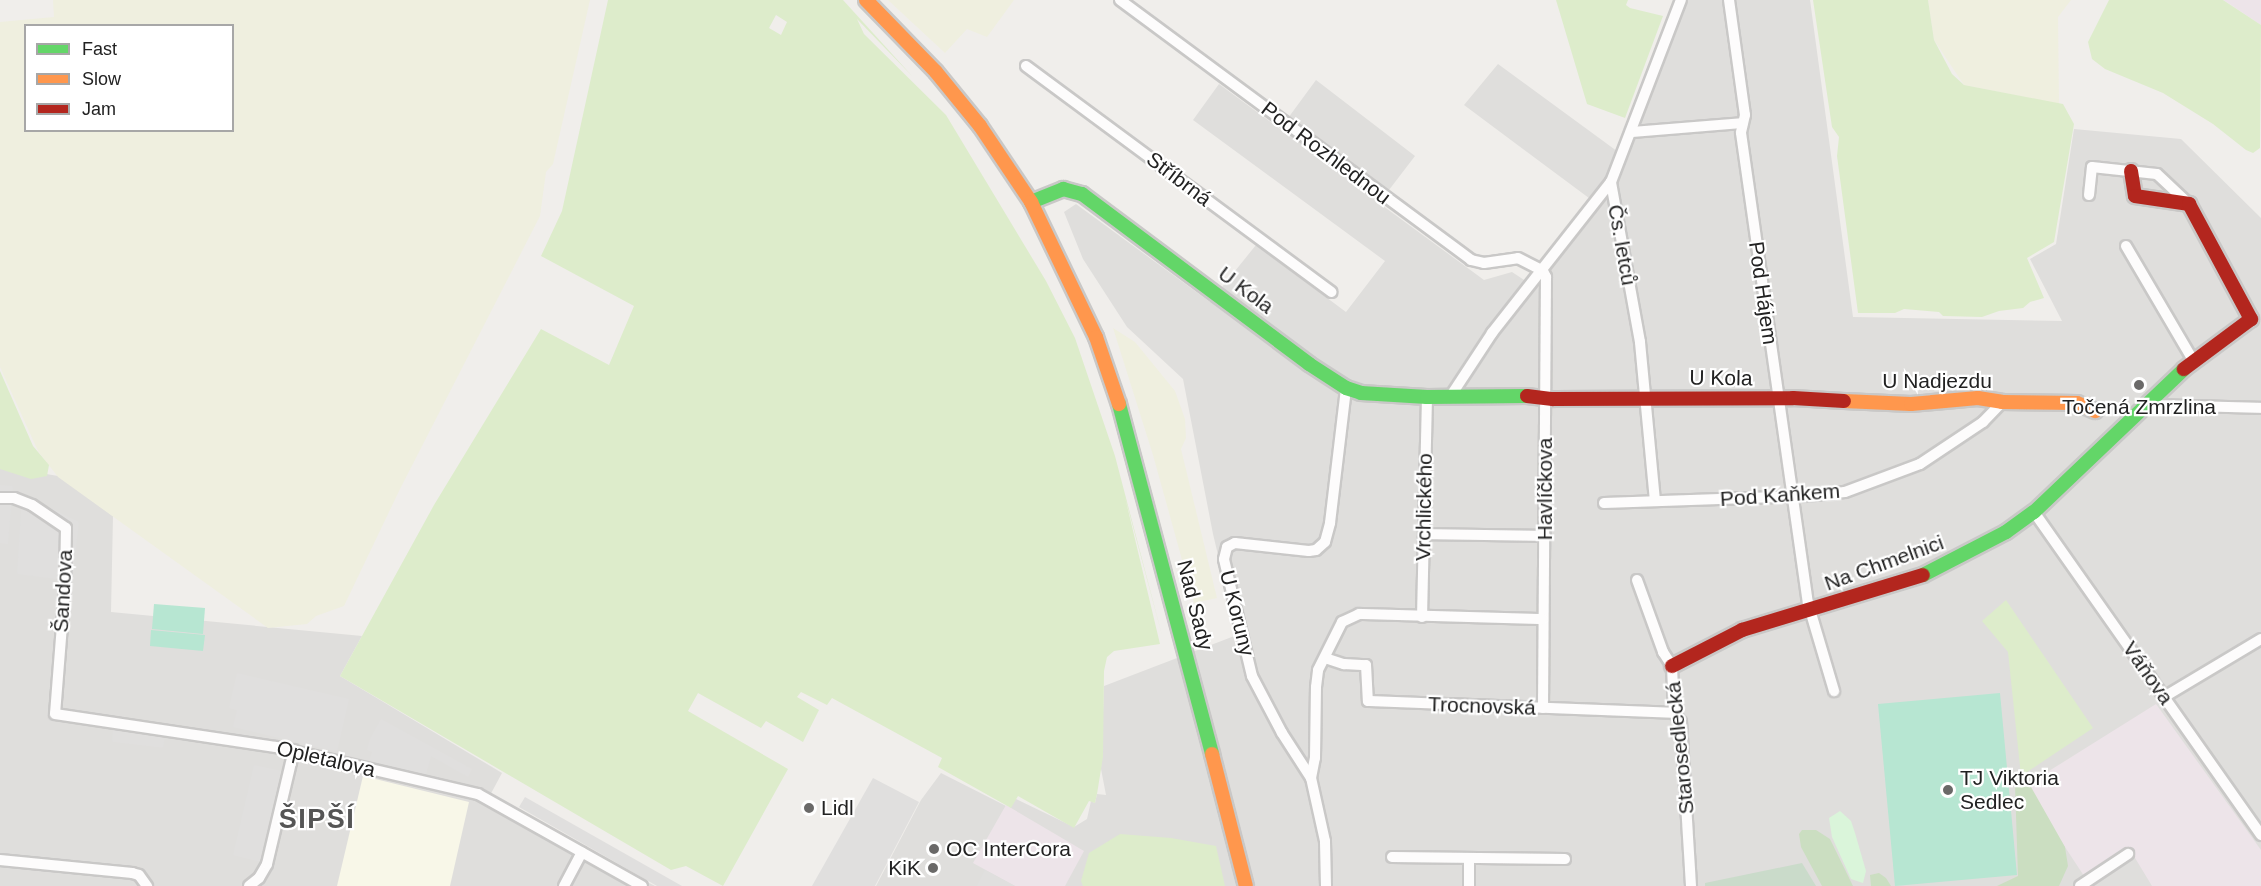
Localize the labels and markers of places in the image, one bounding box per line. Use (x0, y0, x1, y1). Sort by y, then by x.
marker: Točená Zmrzlina (2132, 378, 2146, 392)
place label: Točená Zmrzlina (2062, 394, 2216, 420)
place label: TJ Viktoria Sedlec (1960, 765, 2059, 815)
marker: TJ Viktoria Sedlec (1941, 783, 1955, 797)
place label: Lidl (821, 795, 854, 821)
marker: Lidl (802, 801, 816, 815)
place label: OC InterCora (946, 836, 1071, 862)
marker: OC InterCora (927, 842, 941, 856)
place label: KiK (888, 855, 921, 881)
marker: KiK (926, 861, 940, 875)

